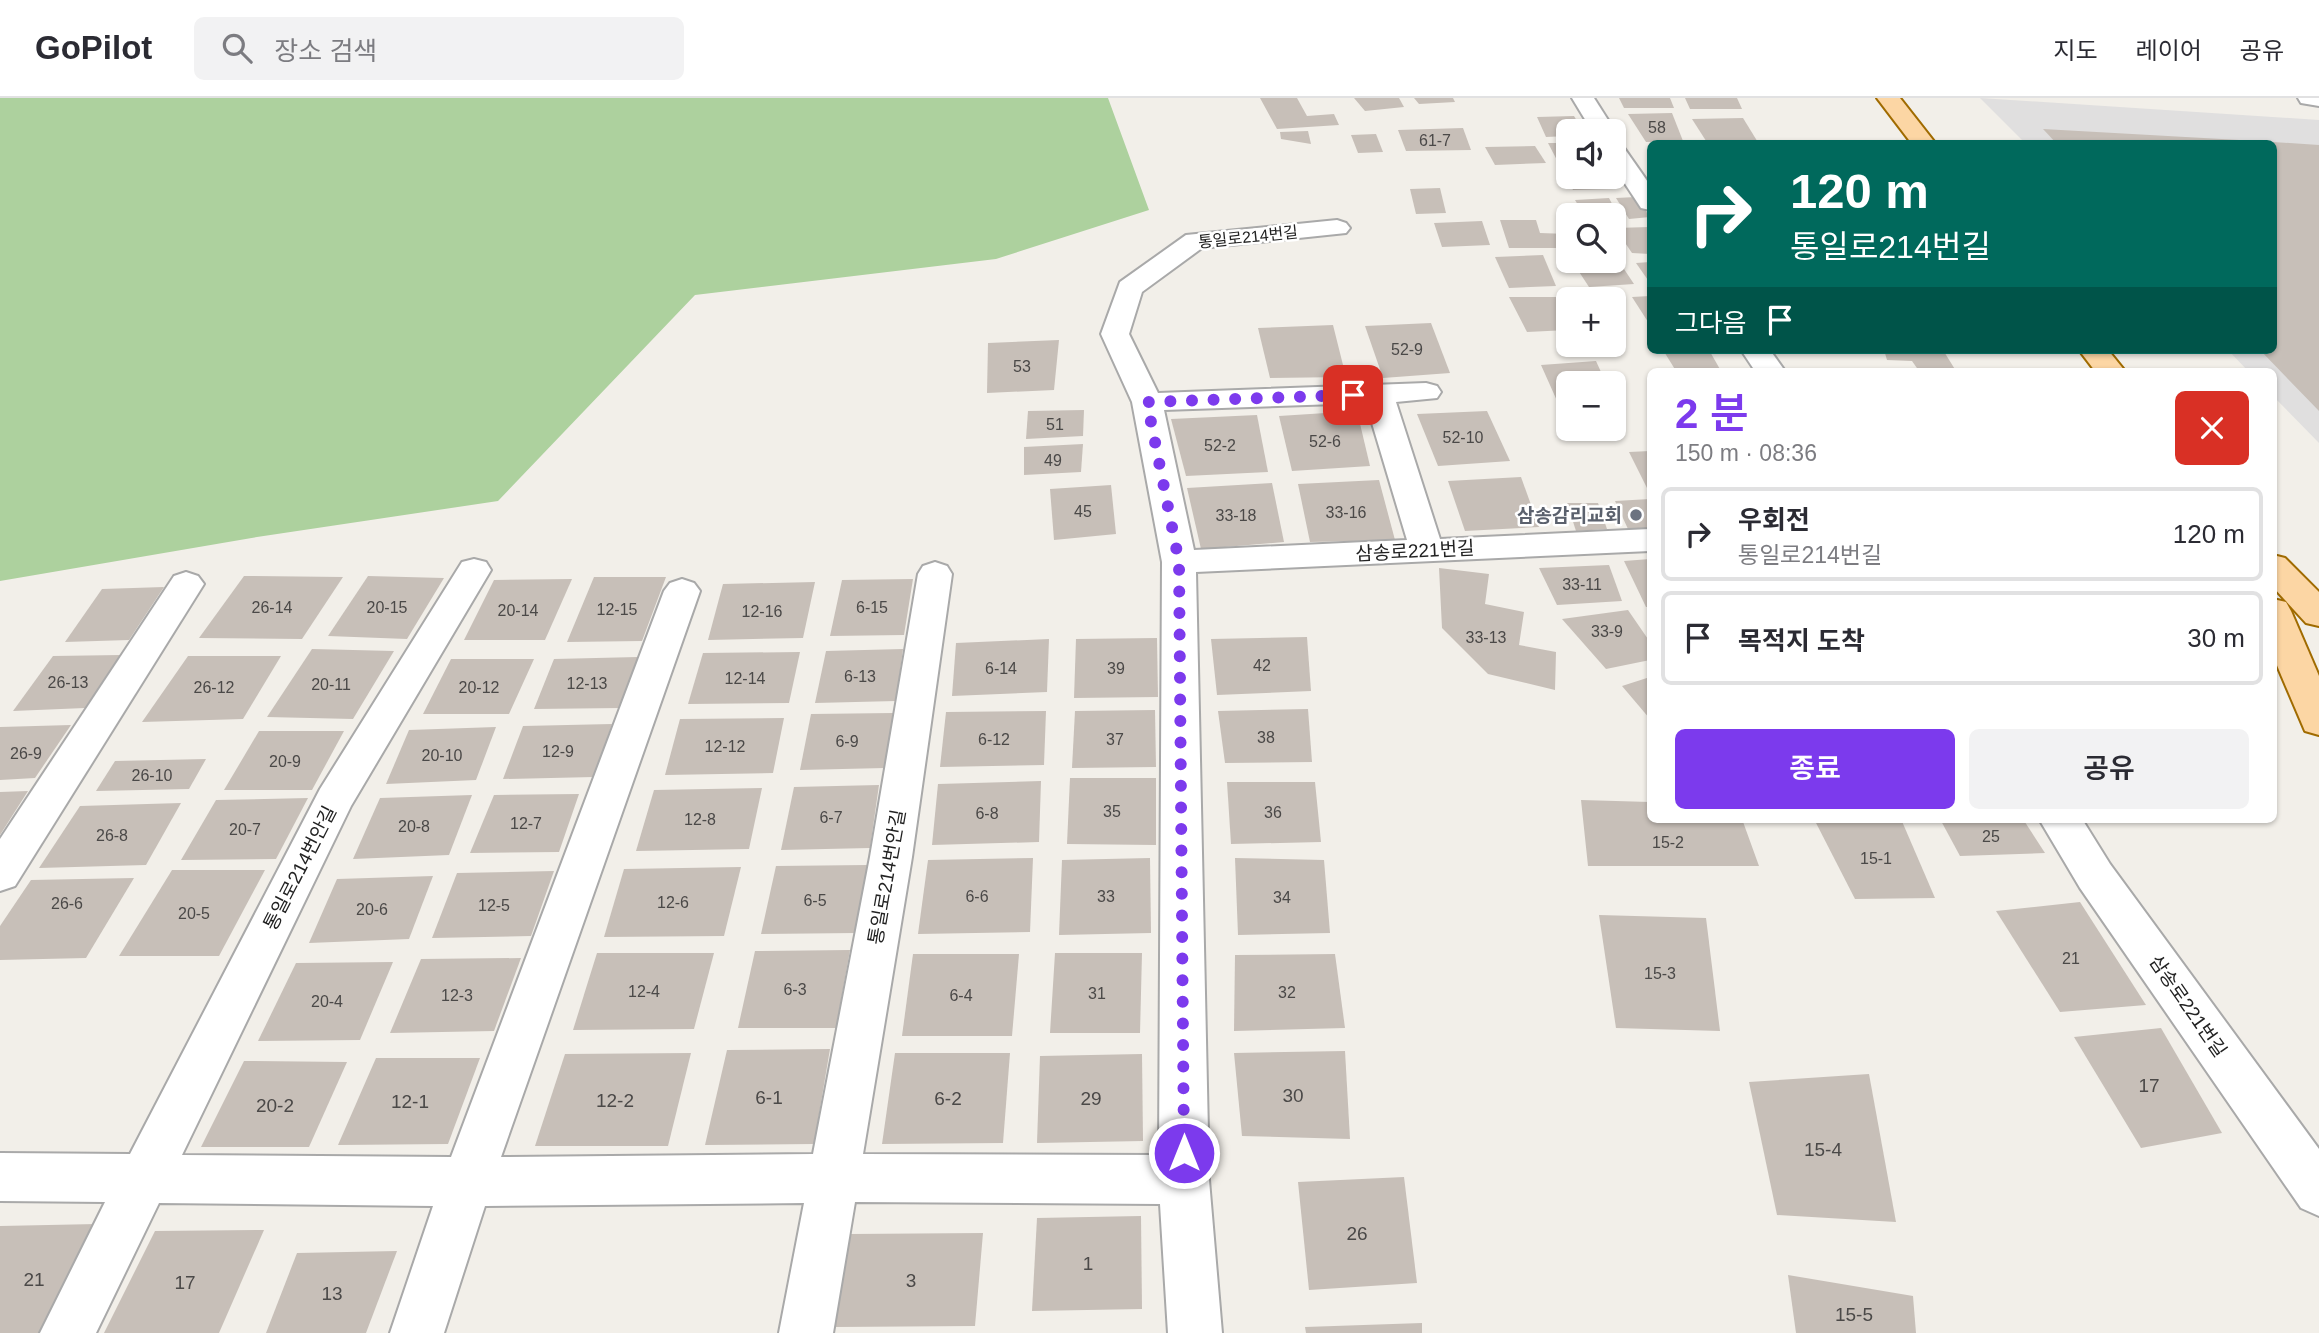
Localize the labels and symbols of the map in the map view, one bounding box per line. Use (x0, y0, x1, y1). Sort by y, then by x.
house number: 58 (1648, 119, 1666, 136)
house number: 61-7 (1419, 132, 1451, 149)
street label: 통일로214번길 (1197, 223, 1299, 251)
house number: 52-9 (1391, 341, 1423, 358)
house number: 53 (1013, 358, 1031, 375)
pin (1323, 365, 1383, 425)
house number: 51 (1046, 416, 1064, 433)
house number: 52-10 (1443, 429, 1484, 446)
house number: 52-6 (1309, 433, 1341, 450)
house number: 52-2 (1204, 437, 1236, 454)
house number: 49 (1044, 452, 1062, 469)
house number: 45 (1074, 503, 1092, 520)
house number: 33-16 (1326, 504, 1367, 521)
place label: 삼송감리교회 (1517, 505, 1622, 526)
house number: 33-18 (1216, 507, 1257, 524)
marker: 삼송감리교회 (1628, 507, 1644, 523)
street label: 삼송로221번길 (1355, 537, 1475, 565)
house number: 33-11 (1562, 576, 1602, 593)
house number: 26-14 (252, 599, 293, 616)
house number: 20-15 (367, 599, 408, 616)
house number: 6-15 (856, 599, 888, 616)
house number: 12-15 (597, 601, 638, 618)
house number: 20-14 (498, 602, 539, 619)
house number: 12-16 (742, 603, 783, 620)
house number: 33-9 (1591, 623, 1623, 640)
house number: 33-13 (1466, 629, 1507, 646)
house number: 42 (1253, 657, 1271, 674)
house number: 6-14 (985, 660, 1017, 677)
house number: 39 (1107, 660, 1125, 677)
house number: 6-13 (844, 668, 876, 685)
house number: 12-14 (725, 670, 766, 687)
house number: 26-13 (48, 674, 89, 691)
house number: 12-13 (567, 675, 608, 692)
house number: 20-11 (311, 676, 351, 693)
house number: 26-12 (194, 679, 235, 696)
house number: 20-12 (459, 679, 500, 696)
house number: 38 (1257, 729, 1275, 746)
house number: 6-12 (978, 731, 1010, 748)
house number: 37 (1106, 731, 1124, 748)
house number: 6-9 (835, 733, 859, 750)
house number: 12-12 (705, 738, 746, 755)
house number: 12-9 (542, 743, 574, 760)
house number: 26-9 (10, 745, 42, 762)
house number: 20-10 (422, 747, 463, 764)
house number: 20-9 (269, 753, 301, 770)
house number: 26-10 (132, 767, 173, 784)
street label: 통일로214번안길 (260, 802, 340, 934)
house number: 35 (1103, 803, 1121, 820)
house number: 36 (1264, 804, 1282, 821)
house number: 6-8 (975, 805, 999, 822)
street label: 통일로214번안길 (865, 808, 909, 946)
house number: 6-7 (819, 809, 843, 826)
house number: 12-8 (684, 811, 716, 828)
house number: 12-7 (510, 815, 542, 832)
house number: 20-8 (398, 818, 430, 835)
house number: 20-7 (229, 821, 261, 838)
house number: 26-8 (96, 827, 128, 844)
house number: 25 (1982, 828, 2000, 845)
house number: 15-2 (1652, 834, 1684, 851)
house number: 15-1 (1860, 850, 1892, 867)
house number: 6-6 (965, 888, 989, 905)
house number: 33 (1097, 888, 1115, 905)
house number: 34 (1273, 889, 1291, 906)
house number: 6-5 (803, 892, 827, 909)
house number: 12-6 (657, 894, 689, 911)
house number: 26-6 (51, 895, 83, 912)
house number: 12-5 (478, 897, 510, 914)
house number: 20-6 (356, 901, 388, 918)
house number: 20-5 (178, 905, 210, 922)
house number: 21 (2062, 950, 2080, 967)
street label: 삼송로221번길 (2145, 951, 2231, 1061)
house number: 15-3 (1644, 965, 1676, 982)
house number: 6-3 (783, 981, 807, 998)
house number: 12-4 (628, 983, 660, 1000)
house number: 32 (1278, 984, 1296, 1001)
house number: 31 (1088, 985, 1106, 1002)
house number: 12-3 (441, 987, 473, 1004)
house number: 6-4 (949, 987, 973, 1004)
house number: 20-4 (311, 993, 343, 1010)
house number: 17 (2138, 1075, 2160, 1096)
house number: 30 (1282, 1085, 1304, 1106)
house number: 6-1 (755, 1087, 783, 1108)
house number: 6-2 (934, 1088, 962, 1109)
house number: 29 (1080, 1088, 1102, 1109)
house number: 12-2 (596, 1090, 634, 1111)
house number: 12-1 (391, 1091, 429, 1112)
house number: 20-2 (256, 1095, 294, 1116)
position arrow (1147, 1116, 1221, 1190)
house number: 15-4 (1804, 1139, 1842, 1160)
house number: 26 (1346, 1223, 1368, 1244)
house number: 1 (1083, 1253, 1093, 1274)
house number: 21 (23, 1269, 45, 1290)
house number: 3 (906, 1270, 916, 1291)
house number: 17 (174, 1272, 196, 1293)
house number: 13 (321, 1283, 343, 1304)
house number: 15-5 (1835, 1304, 1873, 1325)

